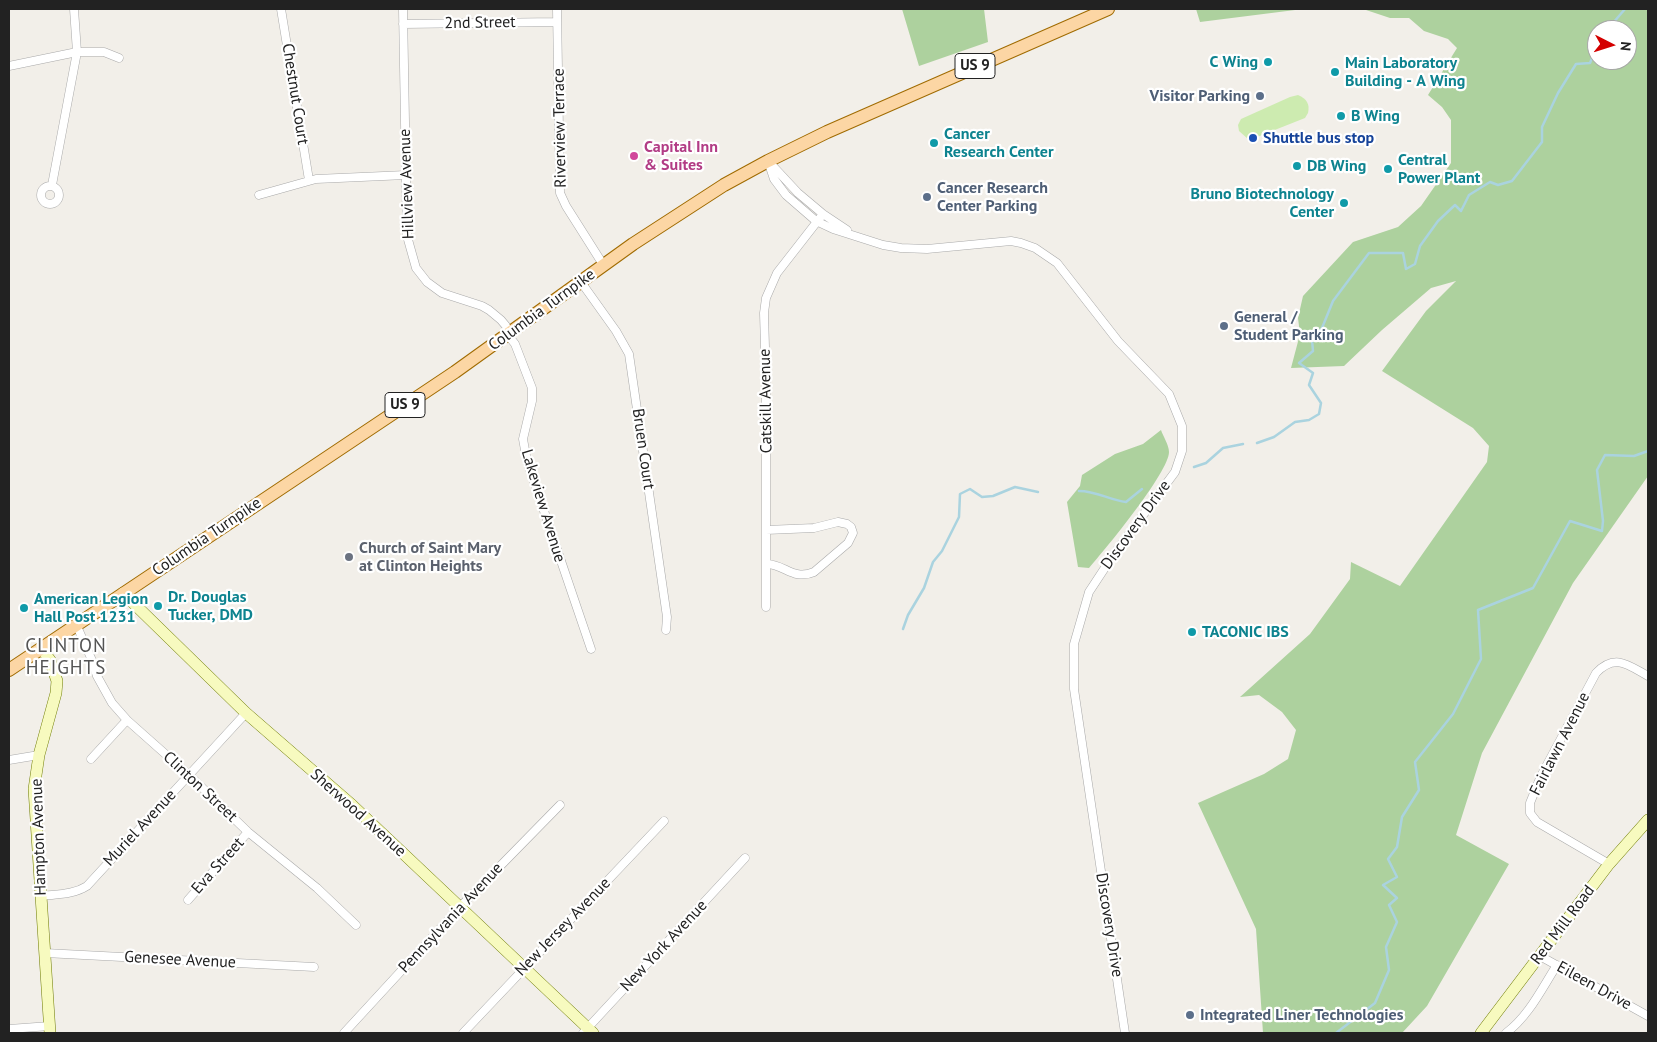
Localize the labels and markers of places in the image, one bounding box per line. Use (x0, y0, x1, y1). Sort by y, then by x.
place label: C Wing (1210, 52, 1258, 72)
place label: Main Laboratory Building - A Wing (1345, 53, 1465, 91)
marker: C Wing (1262, 56, 1274, 68)
marker: Main Laboratory Building - A Wing (1329, 66, 1341, 78)
place label: Visitor Parking (1150, 86, 1250, 106)
marker: Visitor Parking (1254, 90, 1266, 102)
place label: B Wing (1351, 106, 1400, 126)
marker: B Wing (1335, 110, 1347, 122)
place label: Cancer Research Center (944, 124, 1054, 162)
place label: Shuttle bus stop (1263, 128, 1374, 148)
marker: Shuttle bus stop (1247, 132, 1259, 144)
place label: Capital Inn & Suites (644, 137, 718, 175)
marker: Cancer Research Center (928, 137, 940, 149)
marker: Capital Inn & Suites (628, 150, 640, 162)
place label: Central Power Plant (1398, 150, 1480, 188)
place label: DB Wing (1307, 156, 1366, 176)
marker: DB Wing (1291, 160, 1303, 172)
marker: Central Power Plant (1382, 163, 1394, 175)
place label: Cancer Research Center Parking (937, 178, 1048, 216)
place label: Bruno Biotechnology Center (1191, 184, 1334, 222)
marker: Cancer Research Center Parking (921, 191, 933, 203)
marker: Bruno Biotechnology Center (1338, 197, 1350, 209)
place label: General / Student Parking (1234, 307, 1343, 345)
marker: General / Student Parking (1218, 320, 1230, 332)
place label: Church of Saint Mary at Clinton Heights (359, 538, 501, 576)
marker: Church of Saint Mary at Clinton Heights (343, 551, 355, 563)
place label: Dr. Douglas Tucker, DMD (168, 587, 253, 625)
place label: American Legion Hall Post 1231 (34, 589, 148, 627)
marker: Dr. Douglas Tucker, DMD (152, 600, 164, 612)
marker: American Legion Hall Post 1231 (18, 602, 30, 614)
place label: TACONIC IBS (1202, 622, 1289, 642)
marker: TACONIC IBS (1186, 626, 1198, 638)
place label: Integrated Liner Technologies (1200, 1005, 1403, 1025)
marker: Integrated Liner Technologies (1184, 1009, 1196, 1021)

